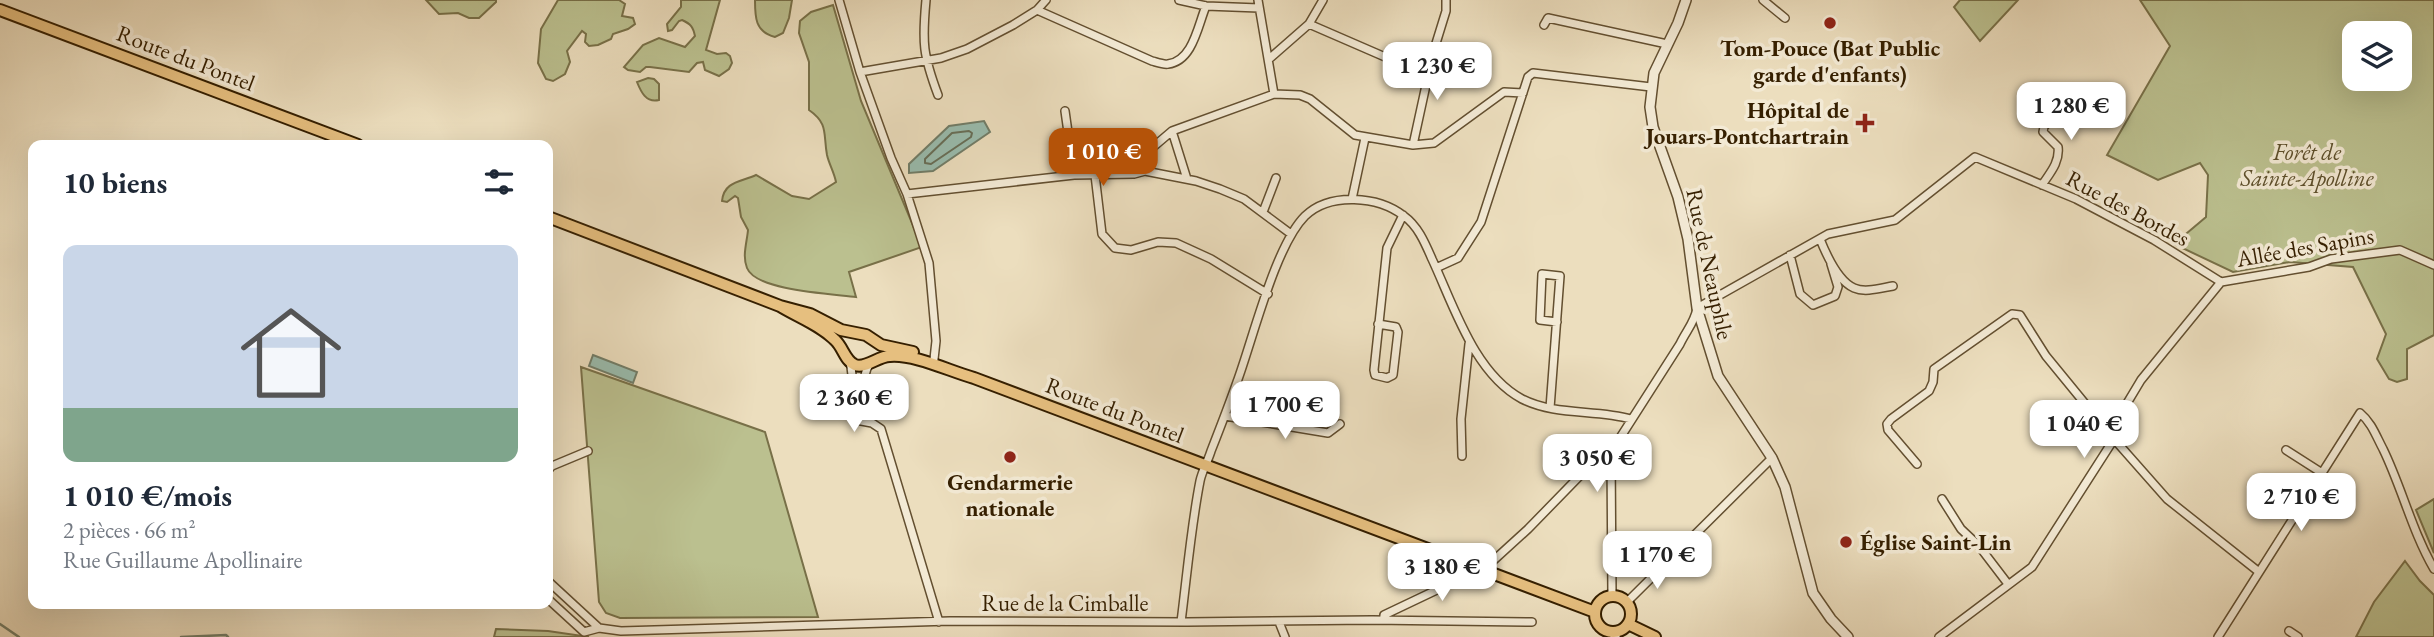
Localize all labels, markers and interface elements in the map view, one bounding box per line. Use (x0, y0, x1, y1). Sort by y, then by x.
marker: Tom-Pouce (Bat Public garde d'enfants) (1822, 15, 1838, 31)
street label: Route du Pontel (113, 18, 260, 98)
map controls (2342, 21, 2412, 91)
button: layers (2342, 21, 2412, 91)
place label: Tom-Pouce (Bat Public garde d'enfants) (1720, 33, 1941, 89)
pin: 1 230 € (1372, 42, 1502, 102)
text: 1 230 € (1399, 50, 1475, 80)
pin: 1 280 € (2006, 82, 2136, 142)
text: 1 280 € (2033, 90, 2109, 120)
place label: Hôpital de Jouars-Pontchartrain (1644, 95, 1849, 151)
marker: Hôpital de Jouars-Pontchartrain (1855, 113, 1875, 133)
pin: 1 010 € (1038, 128, 1168, 188)
text: 1 010 € (1065, 136, 1141, 166)
park label: Forêt de Sainte-Apolline (2239, 137, 2375, 193)
text: 10 biens (63, 163, 167, 202)
icon: filters (480, 163, 518, 201)
street label: Rue des Bordes (2061, 163, 2195, 253)
street label: Rue de Neauphle (1679, 186, 1741, 342)
street label: Allée des Sapins (2233, 220, 2376, 274)
icon: home (228, 290, 354, 416)
street label: Route du Pontel (1042, 370, 1189, 450)
pin: 2 360 € (789, 374, 919, 434)
text: 2 360 € (816, 382, 892, 412)
pin: 1 700 € (1220, 382, 1350, 441)
text: 1 700 € (1247, 389, 1323, 419)
pin: 1 040 € (2019, 400, 2149, 460)
text: 1 040 € (2046, 408, 2122, 438)
pin: 3 050 € (1532, 434, 1662, 494)
text: 3 050 € (1559, 442, 1635, 472)
marker: Gendarmerie nationale (1002, 449, 1018, 465)
place label: Gendarmerie nationale (947, 467, 1073, 523)
pin: 2 710 € (2236, 474, 2366, 533)
text: 1 010 €/mois (63, 476, 232, 515)
text: 2 710 € (2263, 481, 2339, 511)
text: 2 pièces · 66 m² (63, 515, 196, 545)
place label: Église Saint-Lin (1860, 527, 2011, 557)
pin: 1 170 € (1592, 532, 1722, 591)
marker: Église Saint-Lin (1838, 534, 1854, 550)
text: 1 170 € (1619, 539, 1695, 569)
pin: 3 180 € (1377, 544, 1507, 603)
text: Rue Guillaume Apollinaire (63, 545, 303, 575)
text: 3 180 € (1404, 551, 1480, 581)
street label: Rue de la Cimballe (981, 588, 1149, 618)

